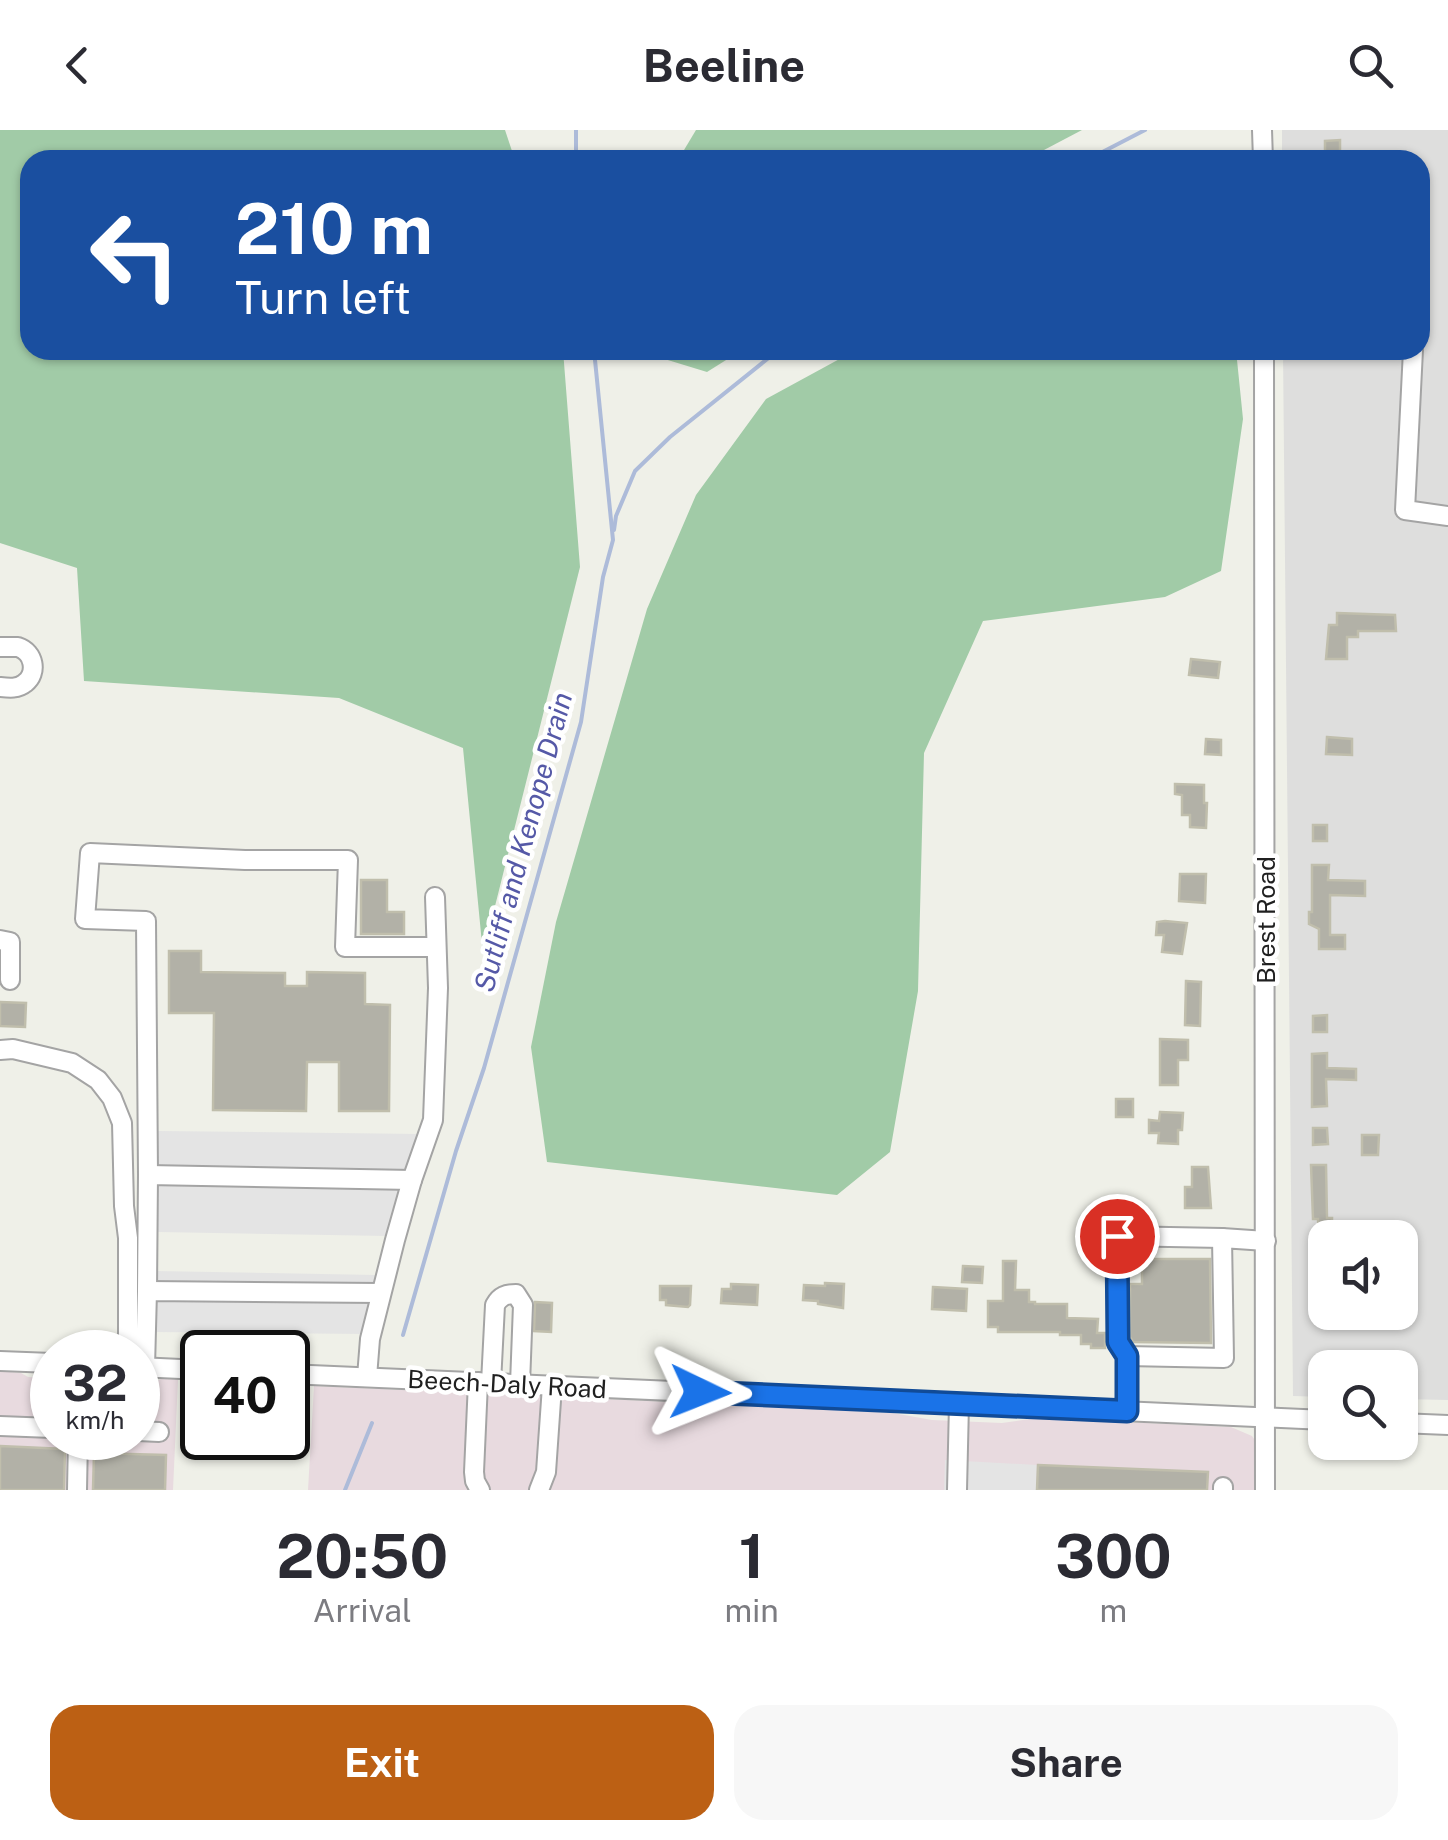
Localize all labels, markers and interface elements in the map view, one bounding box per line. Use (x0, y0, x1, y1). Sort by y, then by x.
icon: back (50, 38, 105, 93)
icon: search (1343, 38, 1398, 93)
text: Beeline (643, 39, 805, 92)
text: 210 m (235, 187, 433, 270)
icon: left (70, 190, 200, 320)
text: Turn left (235, 271, 411, 324)
water label: Sutliff and Kenope Drain (467, 689, 578, 995)
street label: Brest Road (1251, 856, 1281, 984)
pin (1075, 1194, 1160, 1279)
icon: arrive (1090, 1209, 1145, 1264)
map controls (1308, 1220, 1418, 1460)
button: sound (1308, 1220, 1418, 1330)
speed limit sign: 40 (180, 1330, 310, 1460)
position arrow (648, 1340, 752, 1444)
button: search (1308, 1350, 1418, 1460)
text: 32 (62, 1353, 128, 1412)
street label: Beech-Daly Road (407, 1364, 607, 1404)
text: km/h (66, 1405, 124, 1435)
text: 20:50 (276, 1521, 448, 1592)
text: 1 (739, 1521, 764, 1592)
text: 300 (1055, 1521, 1172, 1592)
text: Arrival (313, 1592, 412, 1629)
text: min (724, 1592, 779, 1629)
text: m (1100, 1592, 1127, 1629)
button: Exit (50, 1705, 714, 1820)
button: Share (734, 1705, 1398, 1820)

